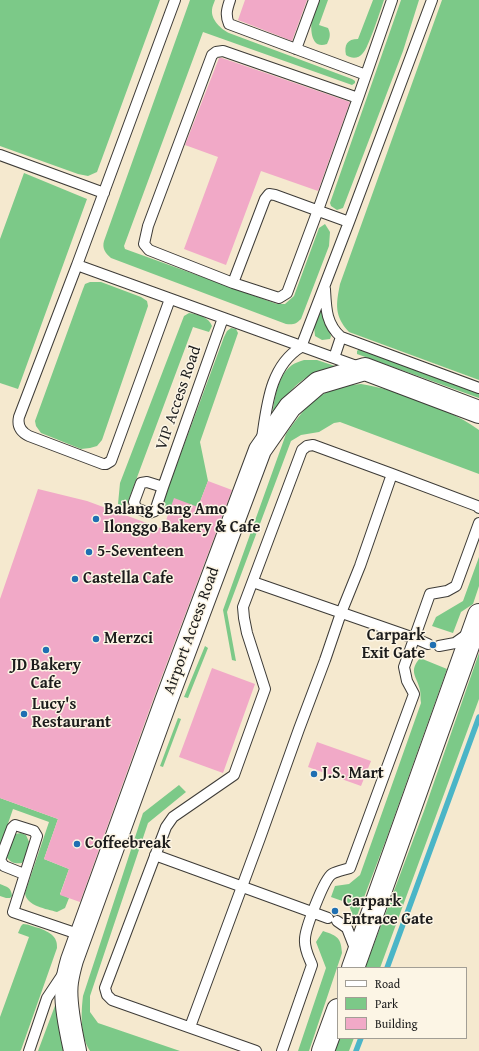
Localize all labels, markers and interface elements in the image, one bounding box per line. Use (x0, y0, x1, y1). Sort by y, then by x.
street label: VIP Access Road (152, 344, 206, 452)
place label: Balang Sang Amo Ilonggo Bakery & Cafe (104, 500, 260, 538)
marker: Balang Sang Amo Ilonggo Bakery & Cafe (91, 514, 101, 524)
place label: 5-Seventeen (97, 542, 184, 562)
marker: 5-Seventeen (84, 547, 94, 557)
street label: Airport Access Road (160, 565, 224, 697)
place label: Castella Cafe (83, 569, 173, 589)
marker: Castella Cafe (70, 574, 80, 584)
place label: Carpark Exit Gate (362, 626, 425, 664)
place label: Merzci (104, 629, 153, 649)
marker: Merzci (91, 634, 101, 644)
marker: Carpark Exit Gate (428, 640, 438, 650)
marker: JD Bakery Cafe (41, 645, 51, 655)
place label: JD Bakery Cafe (11, 656, 81, 694)
place label: Lucy's Restaurant (32, 695, 111, 733)
marker: Lucy's Restaurant (19, 709, 29, 719)
place label: J.S. Mart (322, 764, 384, 784)
marker: J.S. Mart (309, 769, 319, 779)
place label: Coffeebreak (85, 834, 170, 854)
marker: Coffeebreak (72, 839, 82, 849)
place label: Carpark Entrace Gate (343, 892, 433, 930)
marker: Carpark Entrace Gate (330, 906, 340, 916)
legend (337, 967, 467, 1039)
text: Road (375, 975, 400, 992)
text: Park (375, 995, 398, 1012)
text: Building (375, 1015, 418, 1032)

